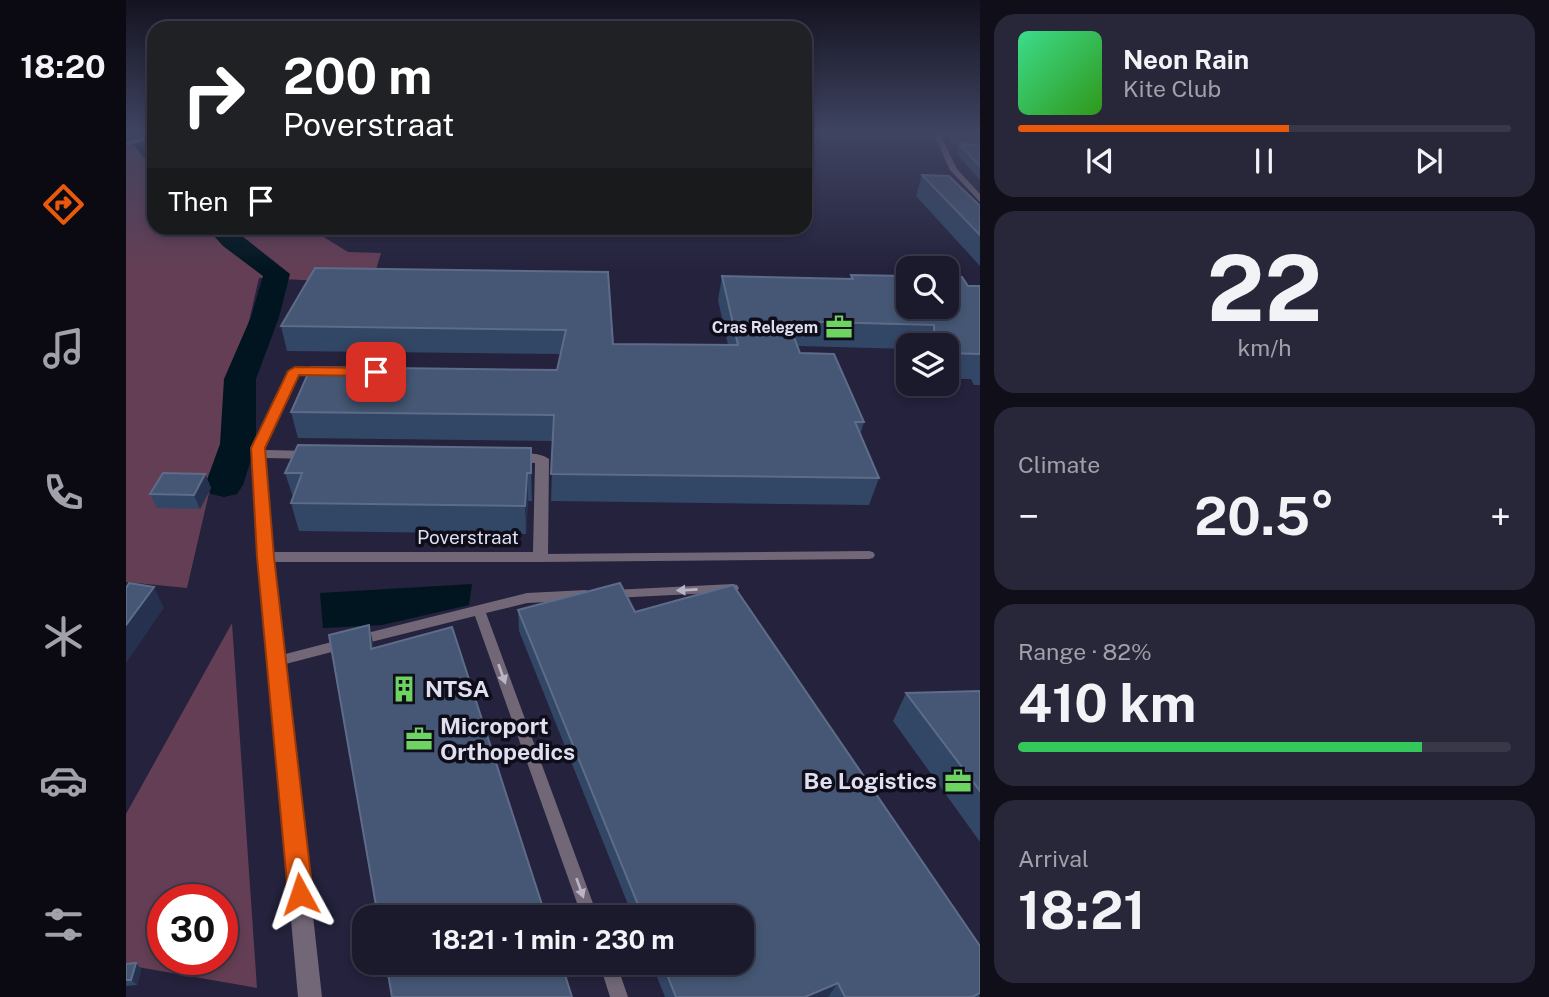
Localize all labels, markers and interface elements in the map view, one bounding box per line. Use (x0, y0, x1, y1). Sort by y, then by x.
text: Neon Rain (1123, 44, 1249, 75)
text: 200 m (283, 47, 432, 105)
text: 18:20 (20, 48, 106, 85)
icon: right (168, 49, 259, 140)
text: Kite Club (1123, 75, 1221, 102)
text: Poverstraat (283, 106, 455, 143)
icon: previous (1081, 142, 1119, 180)
icon: pause (1245, 142, 1283, 180)
icon: next (1410, 142, 1448, 180)
icon: directions (39, 180, 88, 229)
icon: arrive (242, 182, 280, 220)
text: Then (168, 186, 228, 217)
text: 22 (1207, 235, 1322, 341)
map controls (896, 256, 959, 396)
button: search (896, 256, 959, 319)
office icon: Cras Relegem (824, 312, 854, 342)
place label: Cras Relegem (712, 318, 818, 337)
icon: music (39, 324, 88, 373)
button: layers (896, 333, 959, 396)
text: km/h (1237, 334, 1292, 361)
pin (346, 342, 406, 402)
icon: arrive (357, 353, 395, 391)
text: Climate (1018, 451, 1100, 478)
icon: phone (39, 468, 88, 517)
text: 20.5° (1194, 486, 1335, 547)
text: − (1018, 494, 1039, 539)
text: + (1490, 494, 1511, 539)
street label: Poverstraat (417, 526, 519, 548)
one-way arrow (676, 585, 698, 596)
icon: climate (39, 612, 88, 661)
text: Range · 82% (1018, 638, 1152, 665)
one-way arrow (497, 663, 508, 684)
text: 410 km (1018, 673, 1196, 734)
building icon: NTSA (389, 674, 419, 704)
place label: NTSA (425, 675, 490, 702)
place label: Microport Orthopedics (440, 712, 575, 765)
office icon: Microport Orthopedics (404, 724, 434, 754)
icon: car (39, 756, 88, 805)
office icon: Be Logistics (943, 766, 973, 796)
place label: Be Logistics (804, 767, 937, 794)
text: Arrival (1018, 845, 1089, 872)
position arrow (263, 857, 337, 931)
one-way arrow (575, 877, 586, 898)
text: 18:21 (1018, 880, 1145, 941)
speed limit sign: 30 (147, 884, 238, 975)
icon: filters (39, 900, 88, 949)
text: 18:21 · 1 min · 230 m (432, 924, 674, 955)

